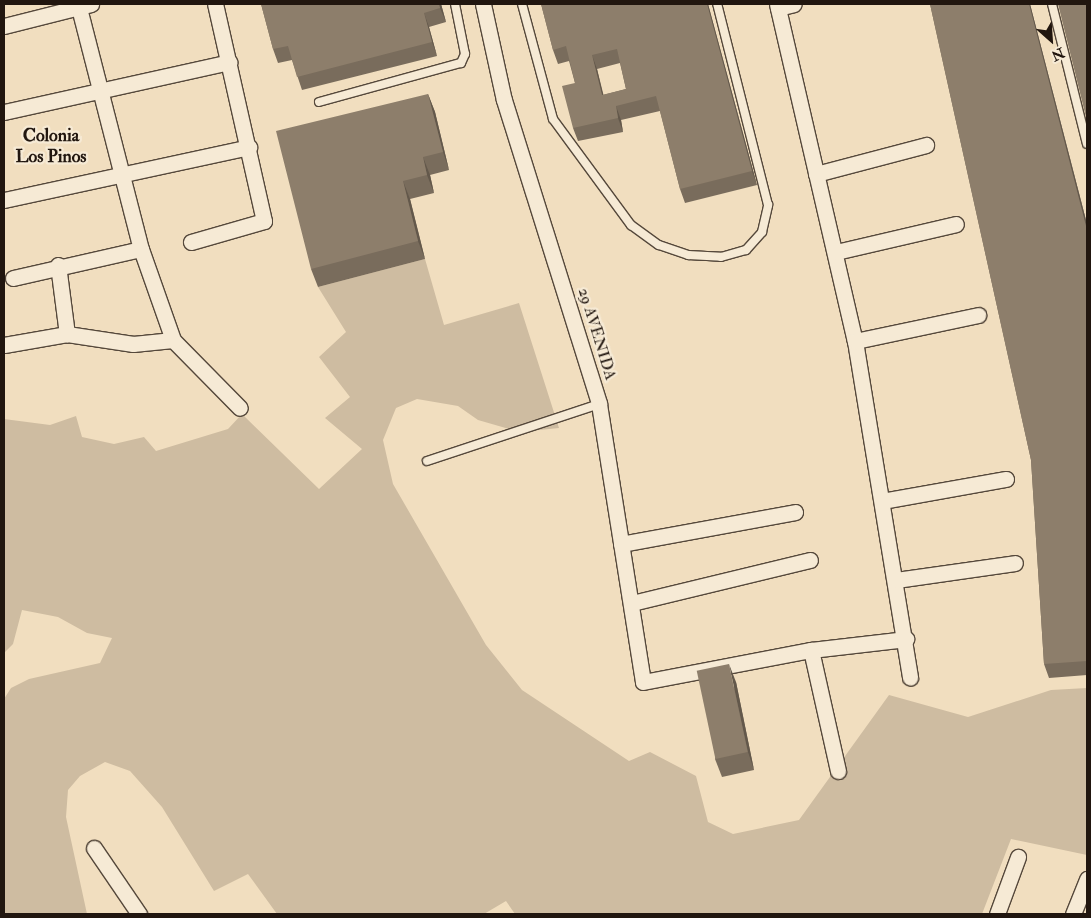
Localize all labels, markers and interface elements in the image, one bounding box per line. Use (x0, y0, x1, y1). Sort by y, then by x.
north arrow (1026, 15, 1076, 65)
text: N (1048, 44, 1067, 64)
district label: Colonia Los Pinos (15, 126, 87, 168)
street label: 29 AVENIDA (574, 286, 620, 382)

